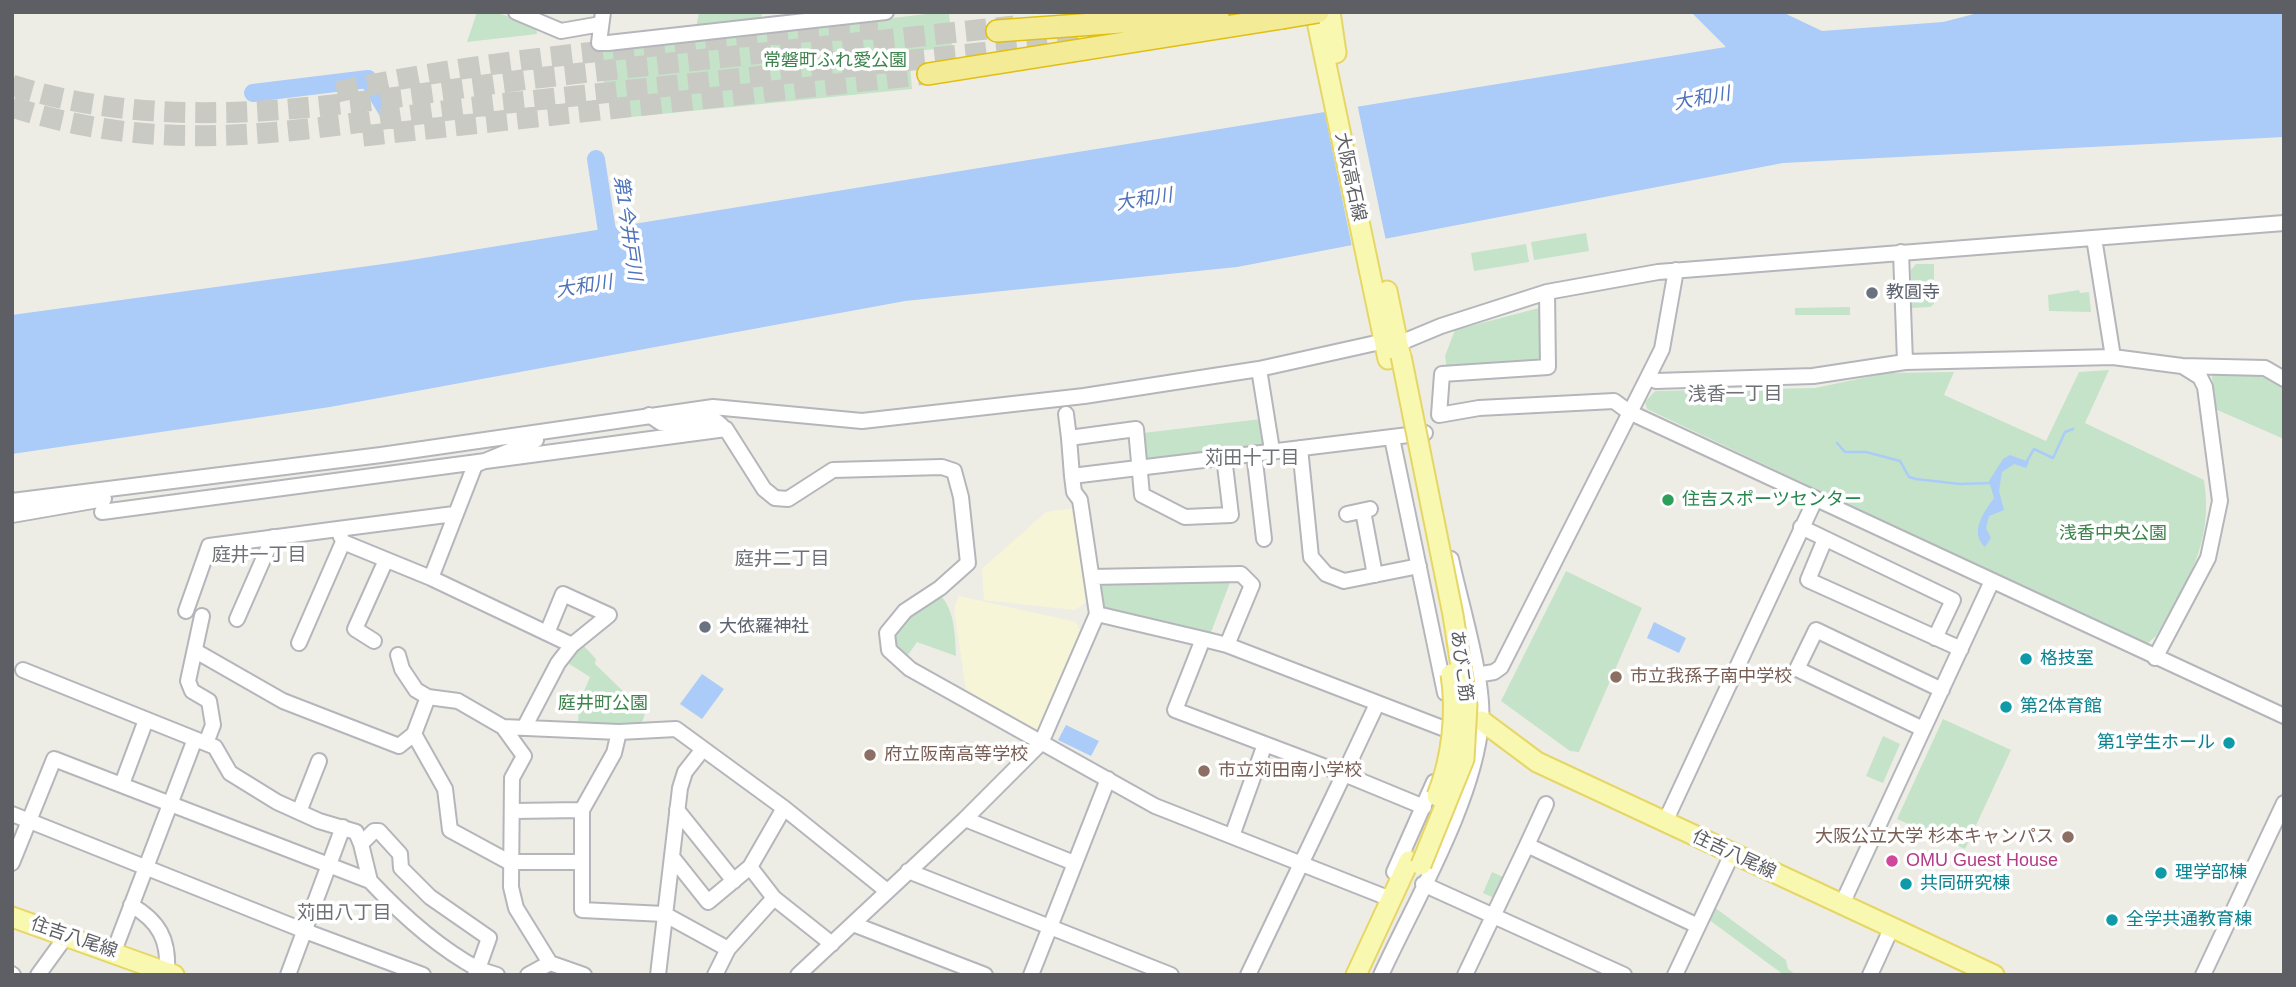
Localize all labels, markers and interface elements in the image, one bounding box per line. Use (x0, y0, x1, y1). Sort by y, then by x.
park label: 常磐町ふれ愛公園 (763, 50, 907, 72)
water label: 大和川 (1672, 83, 1732, 115)
street label: 大阪高石線 (1330, 131, 1370, 223)
water label: 第1今井戸川 (608, 174, 646, 282)
water label: 大和川 (1114, 184, 1174, 216)
water label: 大和川 (554, 271, 614, 303)
place label: 教圓寺 (1886, 282, 1940, 304)
marker: 教圓寺 (1864, 285, 1880, 301)
district label: 浅香一丁目 (1688, 384, 1782, 406)
district label: 苅田十丁目 (1205, 448, 1299, 470)
place label: 住吉スポーツセンター (1682, 489, 1862, 511)
marker: 住吉スポーツセンター (1660, 492, 1676, 508)
park label: 浅香中央公園 (2059, 523, 2167, 545)
district label: 庭井一丁目 (212, 545, 306, 567)
district label: 庭井二丁目 (735, 549, 829, 571)
place label: 大依羅神社 (719, 616, 809, 638)
marker: 大依羅神社 (697, 619, 713, 635)
street label: あびこ筋 (1445, 629, 1477, 703)
place label: 格技室 (2040, 648, 2094, 670)
marker: 格技室 (2018, 651, 2034, 667)
place label: 市立我孫子南中学校 (1630, 666, 1792, 688)
marker: 市立我孫子南中学校 (1608, 669, 1624, 685)
park label: 庭井町公園 (558, 693, 648, 715)
place label: 第2体育館 (2020, 696, 2102, 718)
marker: 第2体育館 (1998, 699, 2014, 715)
place label: 第1学生ホール (2097, 732, 2215, 754)
marker: 第1学生ホール (2221, 735, 2237, 751)
place label: 府立阪南高等学校 (884, 744, 1028, 766)
marker: 府立阪南高等学校 (862, 747, 878, 763)
place label: 市立苅田南小学校 (1218, 760, 1362, 782)
marker: 市立苅田南小学校 (1196, 763, 1212, 779)
street label: 住吉八尾線 (1689, 826, 1779, 884)
place label: 大阪公立大学 杉本キャンパス (1815, 826, 2054, 848)
marker: 大阪公立大学 杉本キャンパス (2060, 829, 2076, 845)
place label: OMU Guest House (1906, 850, 2058, 872)
marker: OMU Guest House (1884, 853, 1900, 869)
place label: 理学部棟 (2175, 862, 2247, 884)
marker: 理学部棟 (2153, 865, 2169, 881)
place label: 共同研究棟 (1920, 873, 2010, 895)
marker: 共同研究棟 (1898, 876, 1914, 892)
district label: 苅田八丁目 (297, 903, 391, 925)
place label: 全学共通教育棟 (2126, 909, 2252, 931)
marker: 全学共通教育棟 (2104, 912, 2120, 928)
street label: 住吉八尾線 (28, 913, 120, 963)

